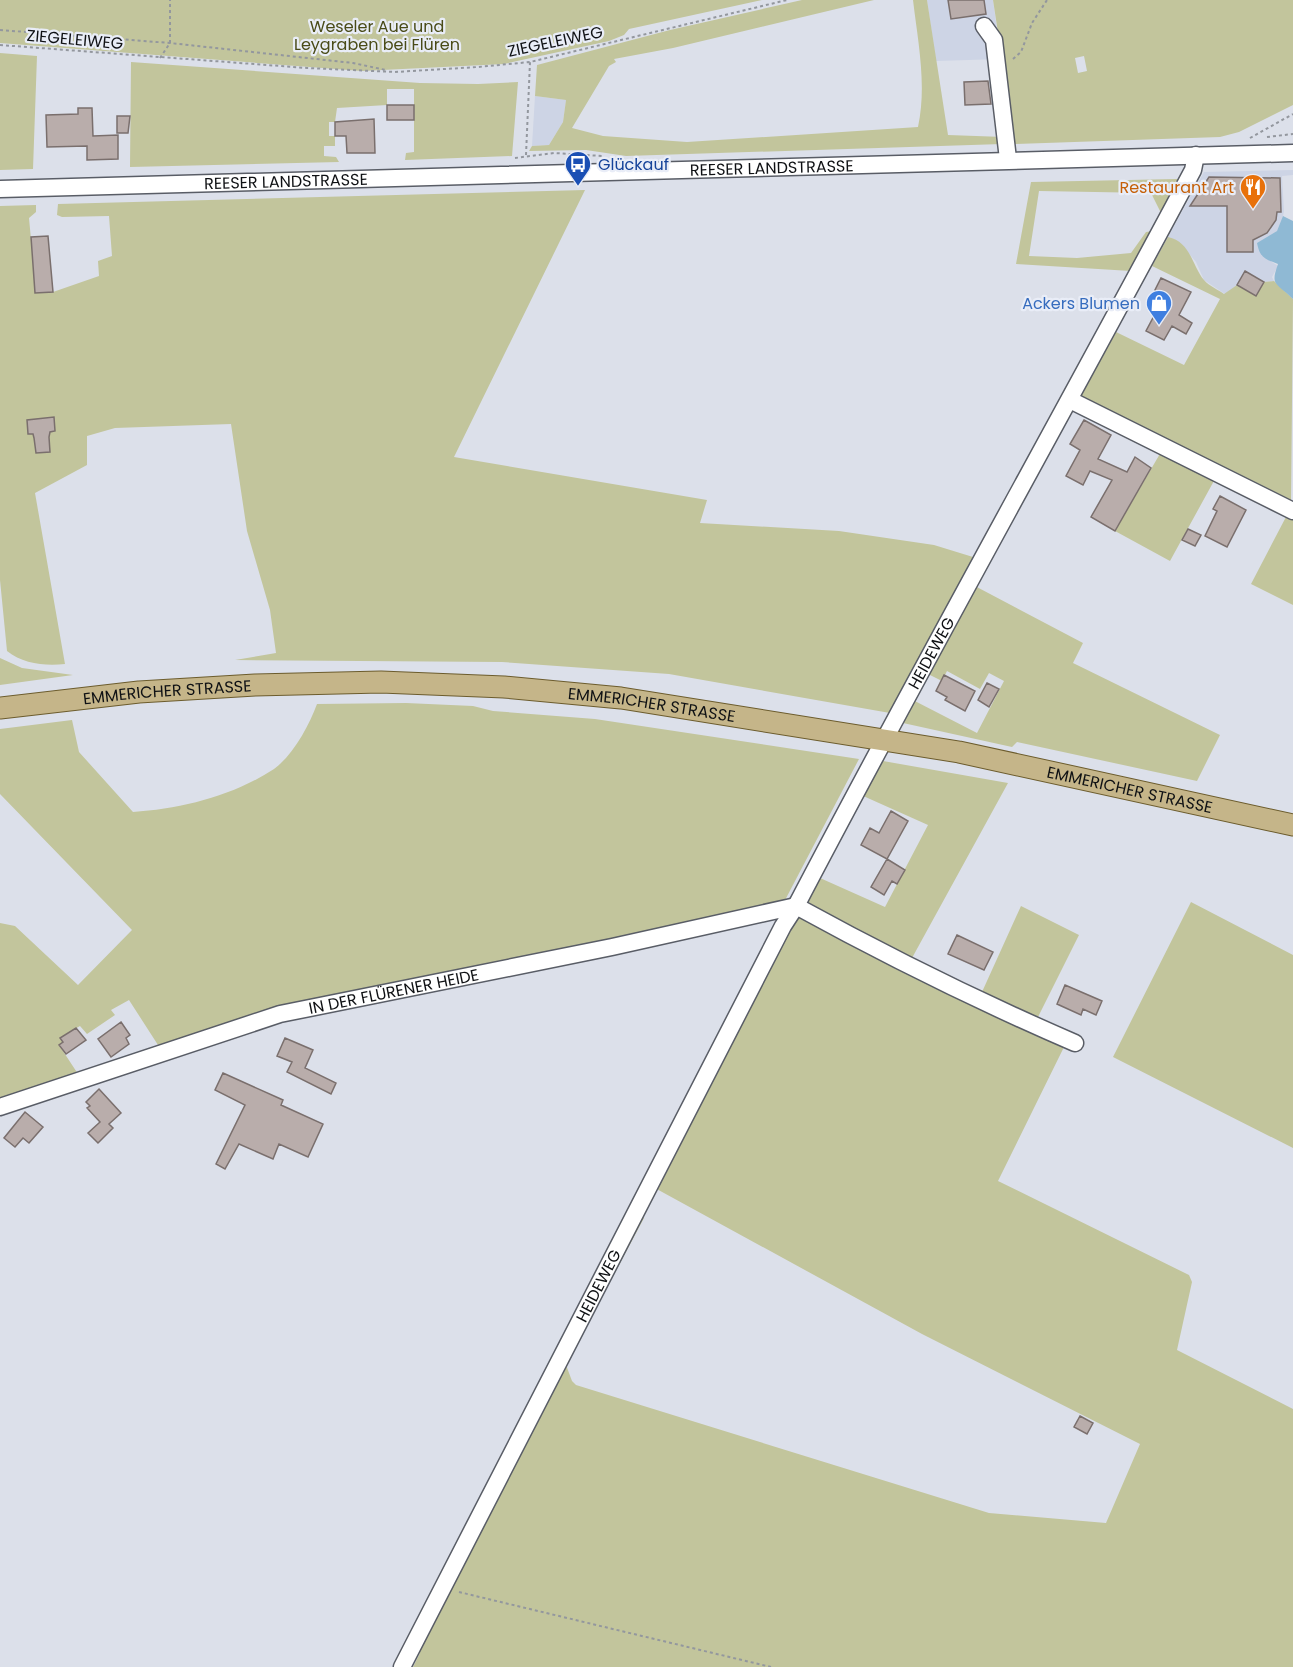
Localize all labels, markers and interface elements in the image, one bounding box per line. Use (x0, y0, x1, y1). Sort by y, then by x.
park label: Weseler Aue und Leygraben bei Flüren (294, 15, 460, 56)
street label: ZIEGELEIWEG (505, 20, 605, 63)
street label: ZIEGELEIWEG (26, 24, 124, 55)
bus stop icon: Glückauf (563, 149, 593, 187)
place label: Glückauf (598, 153, 669, 176)
street label: REESER LANDSTRASSE (690, 154, 854, 182)
street label: REESER LANDSTRASSE (204, 168, 368, 195)
restaurant icon: Restaurant Art (1238, 172, 1268, 210)
place label: Restaurant Art (1119, 176, 1234, 199)
shop icon: Ackers Blumen (1144, 288, 1174, 326)
place label: Ackers Blumen (1022, 292, 1140, 315)
street label: HEIDEWEG (903, 613, 960, 693)
street label: EMMERICHER STRASSE (82, 674, 252, 710)
street label: EMMERICHER STRASSE (567, 682, 737, 728)
street label: EMMERICHER STRASSE (1045, 761, 1215, 819)
street label: IN DER FLÜRENER HEIDE (307, 963, 481, 1020)
street label: HEIDEWEG (570, 1245, 627, 1326)

